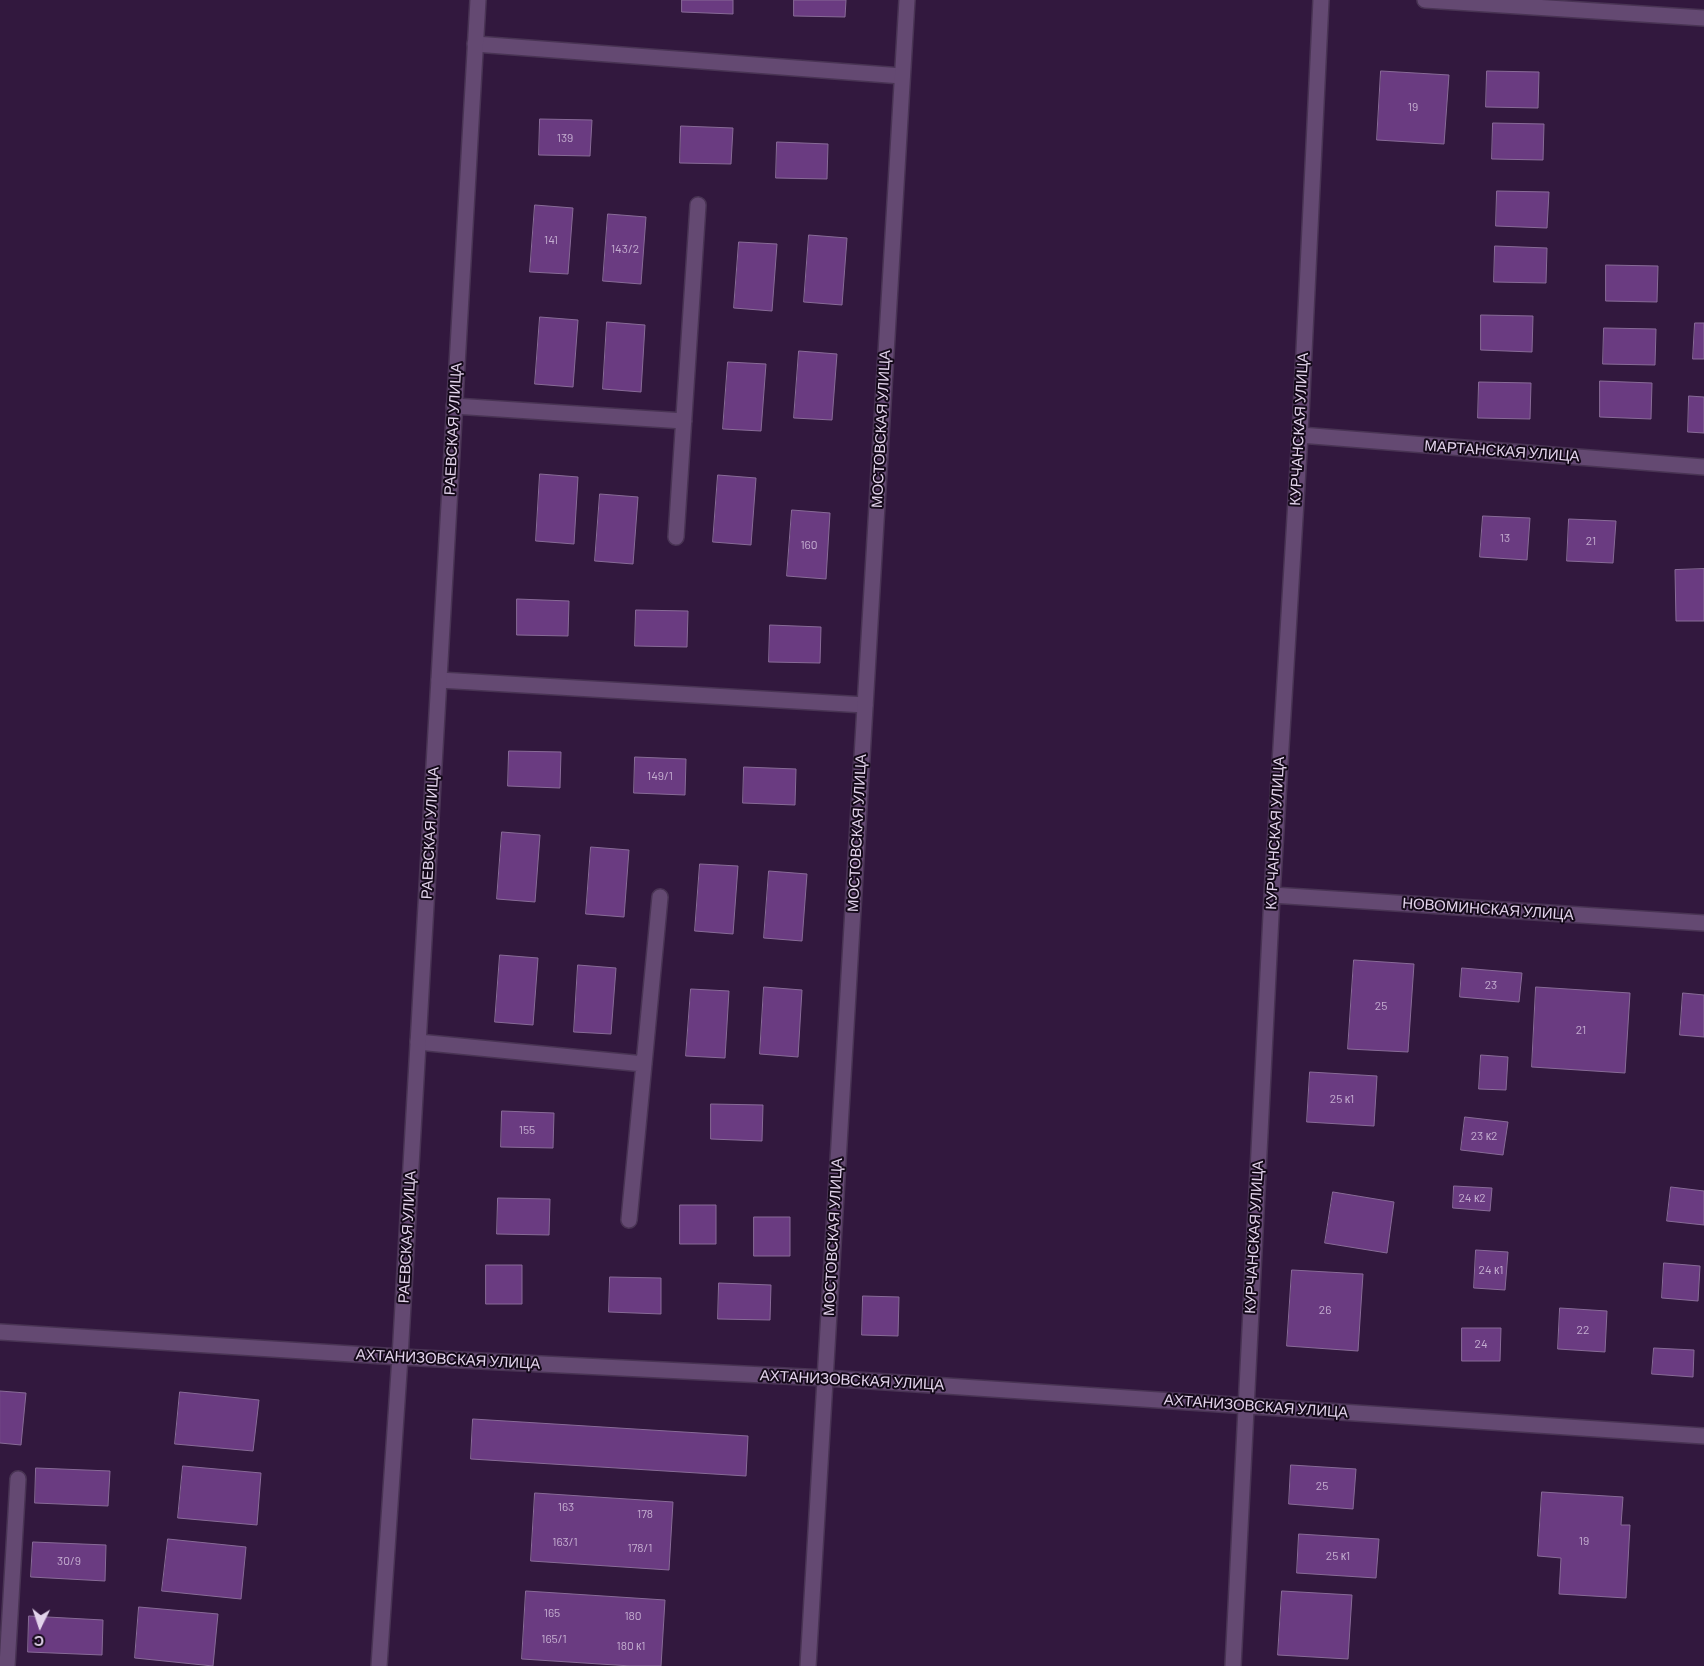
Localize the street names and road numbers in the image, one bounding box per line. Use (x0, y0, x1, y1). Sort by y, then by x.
street label: МОСТОВСКАЯ УЛИЦА (868, 349, 894, 509)
street label: КУРЧАНСКАЯ УЛИЦА (1286, 352, 1312, 506)
street label: РАЕВСКАЯ УЛИЦА (441, 362, 465, 496)
street label: МАРТАНСКАЯ УЛИЦА (1424, 437, 1580, 465)
street label: МОСТОВСКАЯ УЛИЦА (844, 753, 870, 913)
street label: КУРЧАНСКАЯ УЛИЦА (1262, 756, 1288, 910)
street label: РАЕВСКАЯ УЛИЦА (418, 766, 442, 900)
street label: НОВОМИНСКАЯ УЛИЦА (1402, 894, 1574, 924)
street label: МОСТОВСКАЯ УЛИЦА (820, 1157, 846, 1317)
street label: КУРЧАНСКАЯ УЛИЦА (1241, 1160, 1267, 1314)
street label: РАЕВСКАЯ УЛИЦА (395, 1170, 419, 1304)
street label: АХТАНИЗОВСКАЯ УЛИЦА (355, 1345, 541, 1373)
street label: АХТАНИЗОВСКАЯ УЛИЦА (759, 1366, 945, 1394)
street label: АХТАНИЗОВСКАЯ УЛИЦА (1163, 1391, 1349, 1421)

